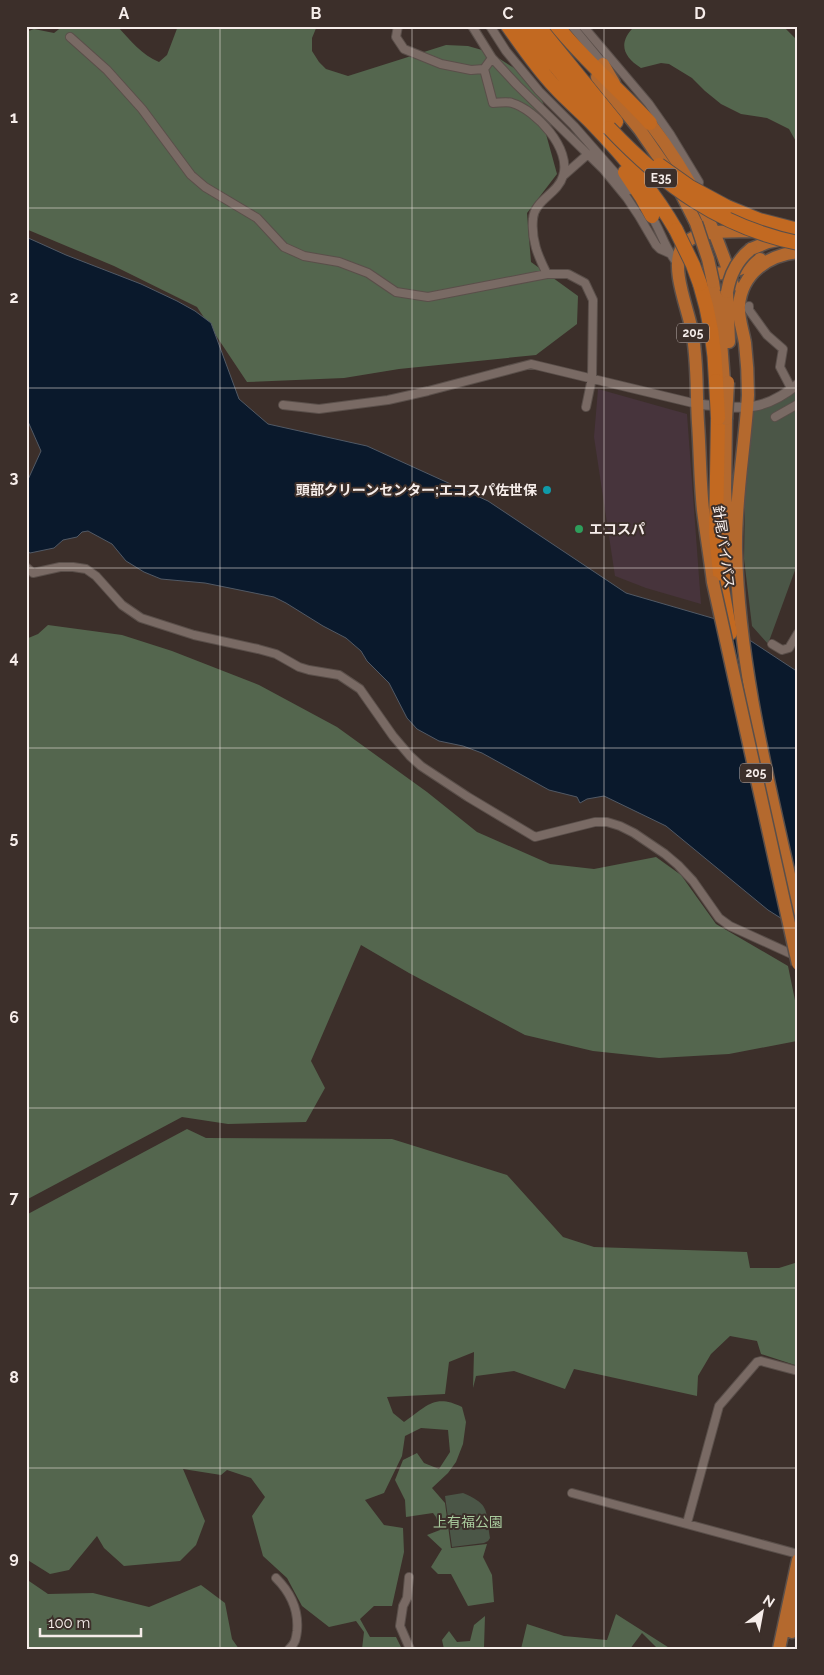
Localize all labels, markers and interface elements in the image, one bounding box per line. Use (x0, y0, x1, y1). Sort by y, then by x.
text: A (119, 4, 130, 23)
text: B (311, 4, 322, 23)
text: C (503, 4, 514, 23)
text: D (694, 4, 706, 23)
text: 1 (10, 108, 18, 127)
road number: E35 (645, 168, 677, 188)
text: 2 (9, 288, 19, 307)
road number: 205 (677, 323, 709, 342)
text: 3 (10, 468, 19, 487)
place label: 頭部クリーンセンター;エコスパ佐世保 (296, 482, 537, 498)
marker: 頭部クリーンセンター;エコスパ佐世保 (541, 484, 553, 496)
street label: 針尾バイパス (710, 504, 738, 590)
place label: エコスパ (589, 521, 645, 537)
marker: エコスパ (573, 523, 585, 535)
text: 4 (9, 648, 19, 667)
road number: 205 (740, 764, 772, 782)
text: 5 (10, 828, 19, 847)
text: 6 (9, 1008, 19, 1027)
text: 7 (10, 1188, 19, 1207)
text: 8 (9, 1368, 19, 1387)
park label: 上有福公園 (433, 1514, 503, 1530)
text: 9 (9, 1548, 19, 1567)
north arrow (736, 1588, 786, 1638)
text: N (760, 1591, 778, 1611)
scale bar (40, 1605, 141, 1637)
text: 100 m (48, 1614, 90, 1632)

